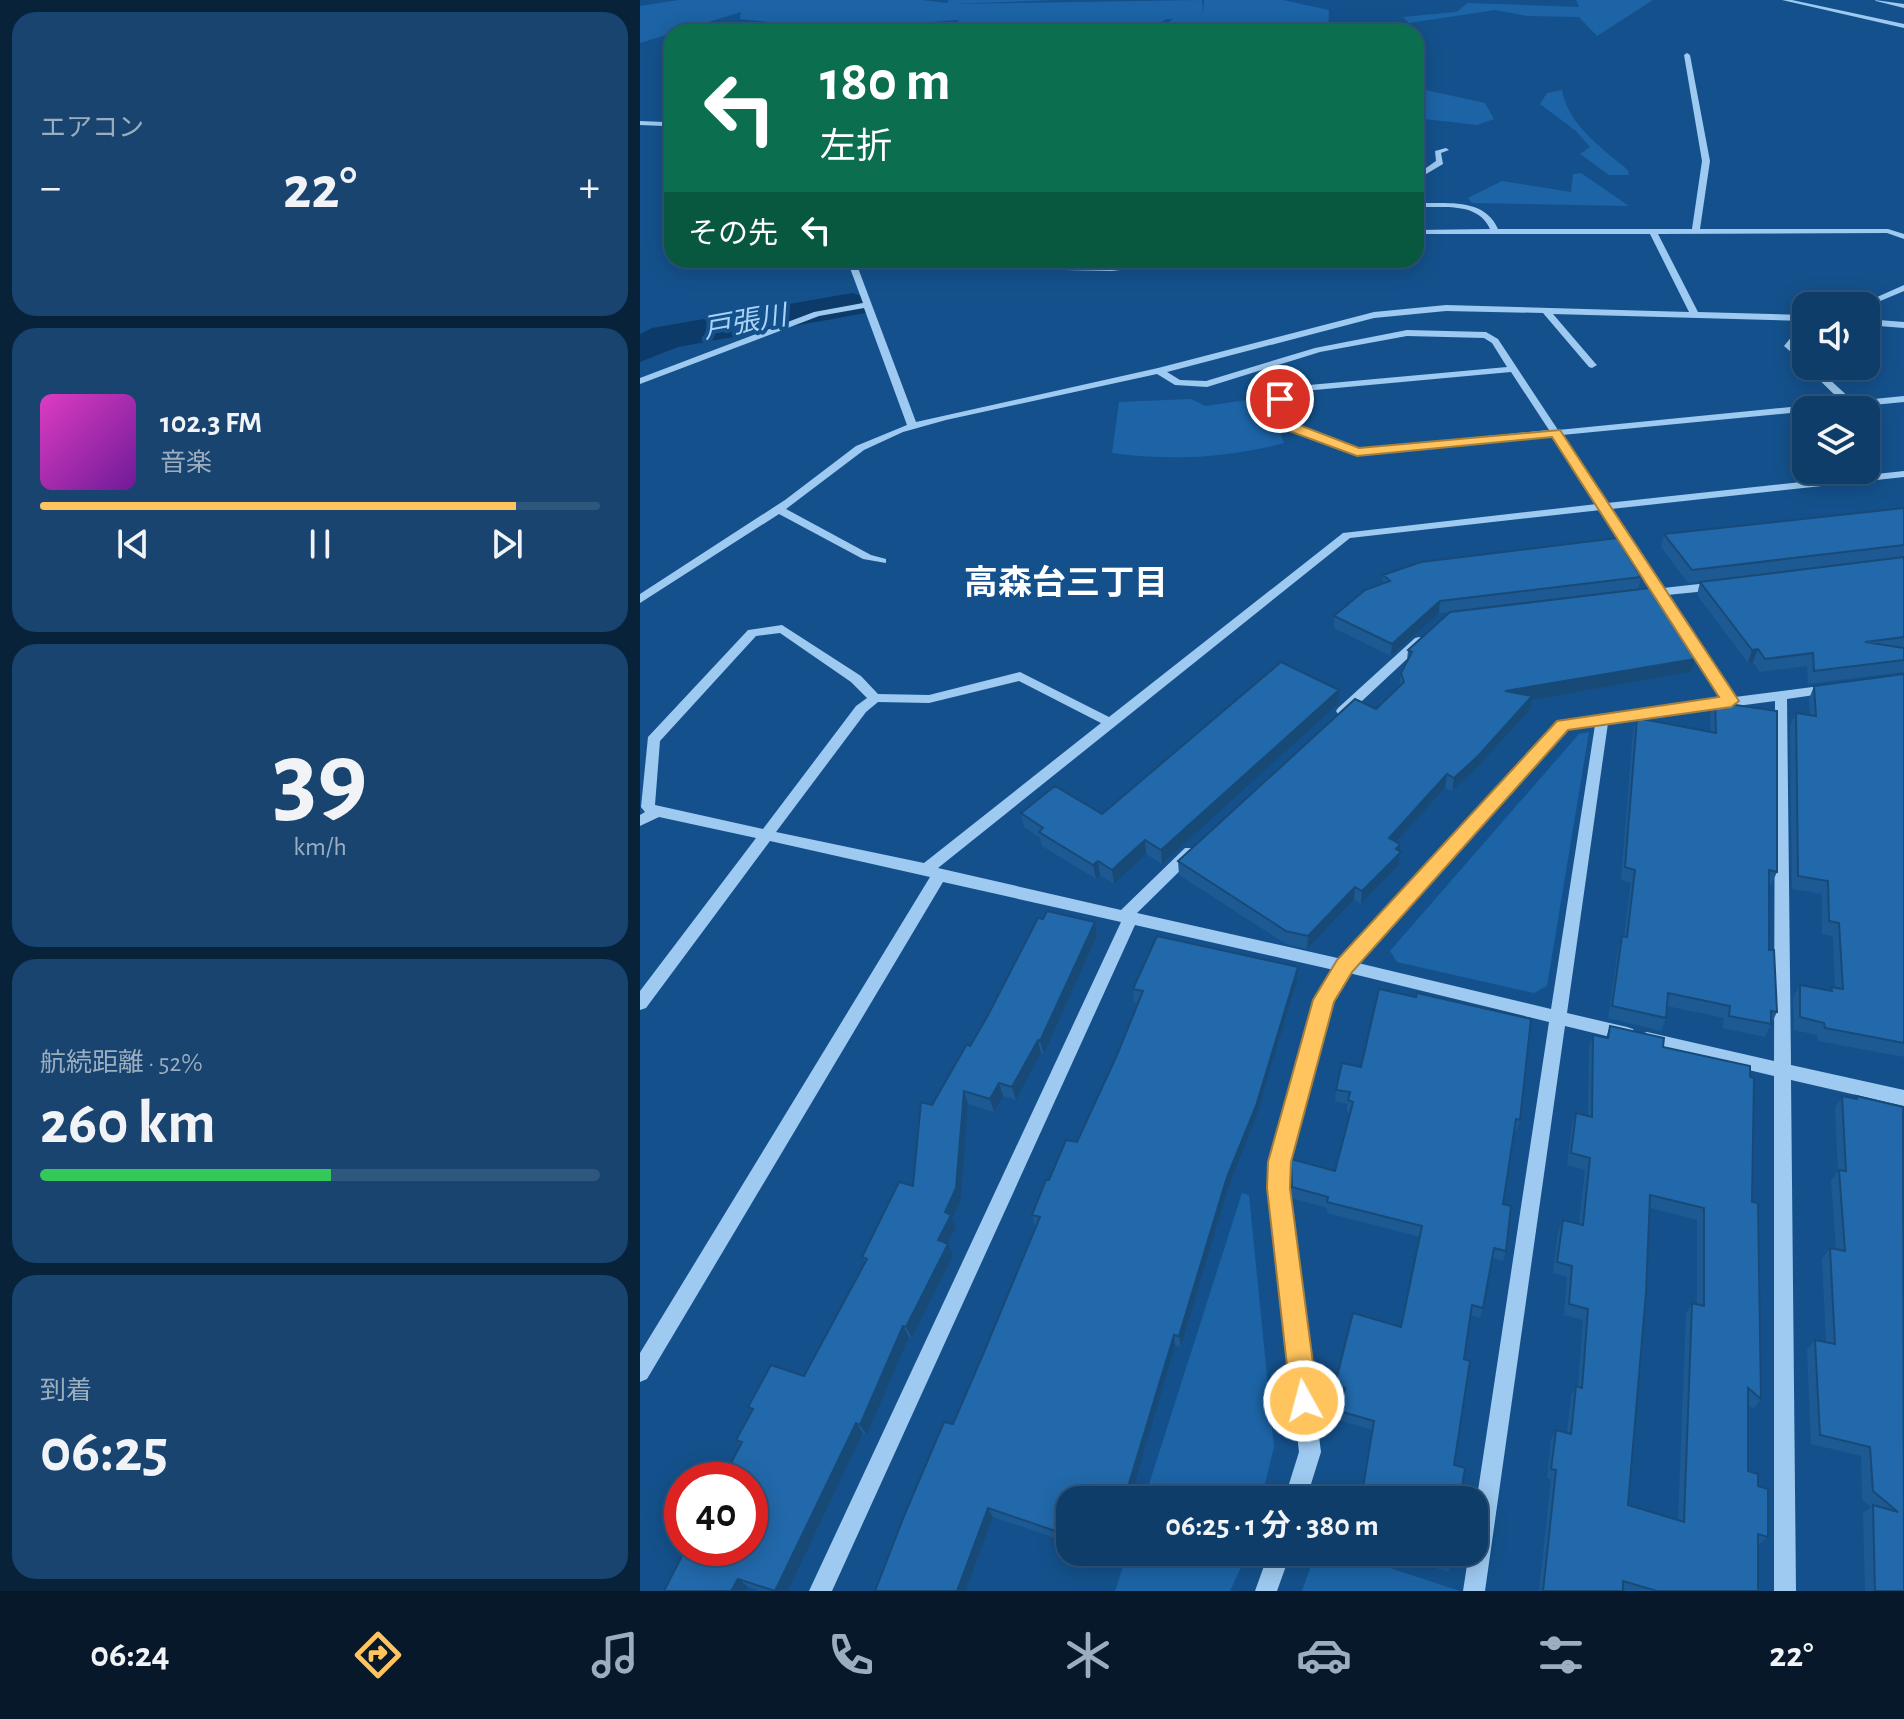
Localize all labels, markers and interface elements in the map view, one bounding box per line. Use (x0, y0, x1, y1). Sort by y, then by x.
text: 180 m (820, 54, 951, 110)
icon: left (688, 56, 792, 160)
text: エアコン (40, 115, 144, 141)
text: 左折 (820, 129, 892, 165)
text: 22° (283, 159, 357, 219)
text: − (40, 166, 61, 210)
text: + (579, 166, 600, 210)
icon: left (794, 208, 838, 252)
text: その先 (688, 219, 778, 249)
map controls (1792, 292, 1880, 484)
button: sound (1792, 292, 1880, 380)
water label: 戸張川 (701, 300, 792, 344)
pin (1246, 365, 1314, 433)
icon: arrive (1258, 377, 1302, 421)
button: layers (1792, 396, 1880, 484)
text: 102.3 FM (160, 408, 262, 438)
text: 音楽 (160, 450, 212, 476)
icon: previous (111, 522, 155, 566)
icon: pause (298, 522, 342, 566)
icon: next (485, 522, 529, 566)
district label: 高森台三丁目 (964, 564, 1168, 601)
text: 39 (272, 728, 368, 832)
text: km/h (293, 834, 347, 860)
text: 航続距離 · 52% (40, 1050, 203, 1076)
text: 260 km (40, 1094, 216, 1154)
position arrow (1262, 1359, 1346, 1443)
text: 到着 (40, 1378, 92, 1404)
text: 06:25 (40, 1422, 168, 1482)
speed limit sign: 40 (664, 1462, 768, 1566)
text: 06:25 · 1 分 · 380 m (1165, 1511, 1379, 1541)
icon: directions (350, 1627, 406, 1683)
icon: music (587, 1627, 643, 1683)
icon: phone (823, 1627, 879, 1683)
icon: climate (1060, 1627, 1116, 1683)
icon: car (1296, 1627, 1352, 1683)
icon: filters (1533, 1627, 1589, 1683)
text: 06:24 (90, 1637, 170, 1673)
text: 22° (1769, 1637, 1814, 1673)

